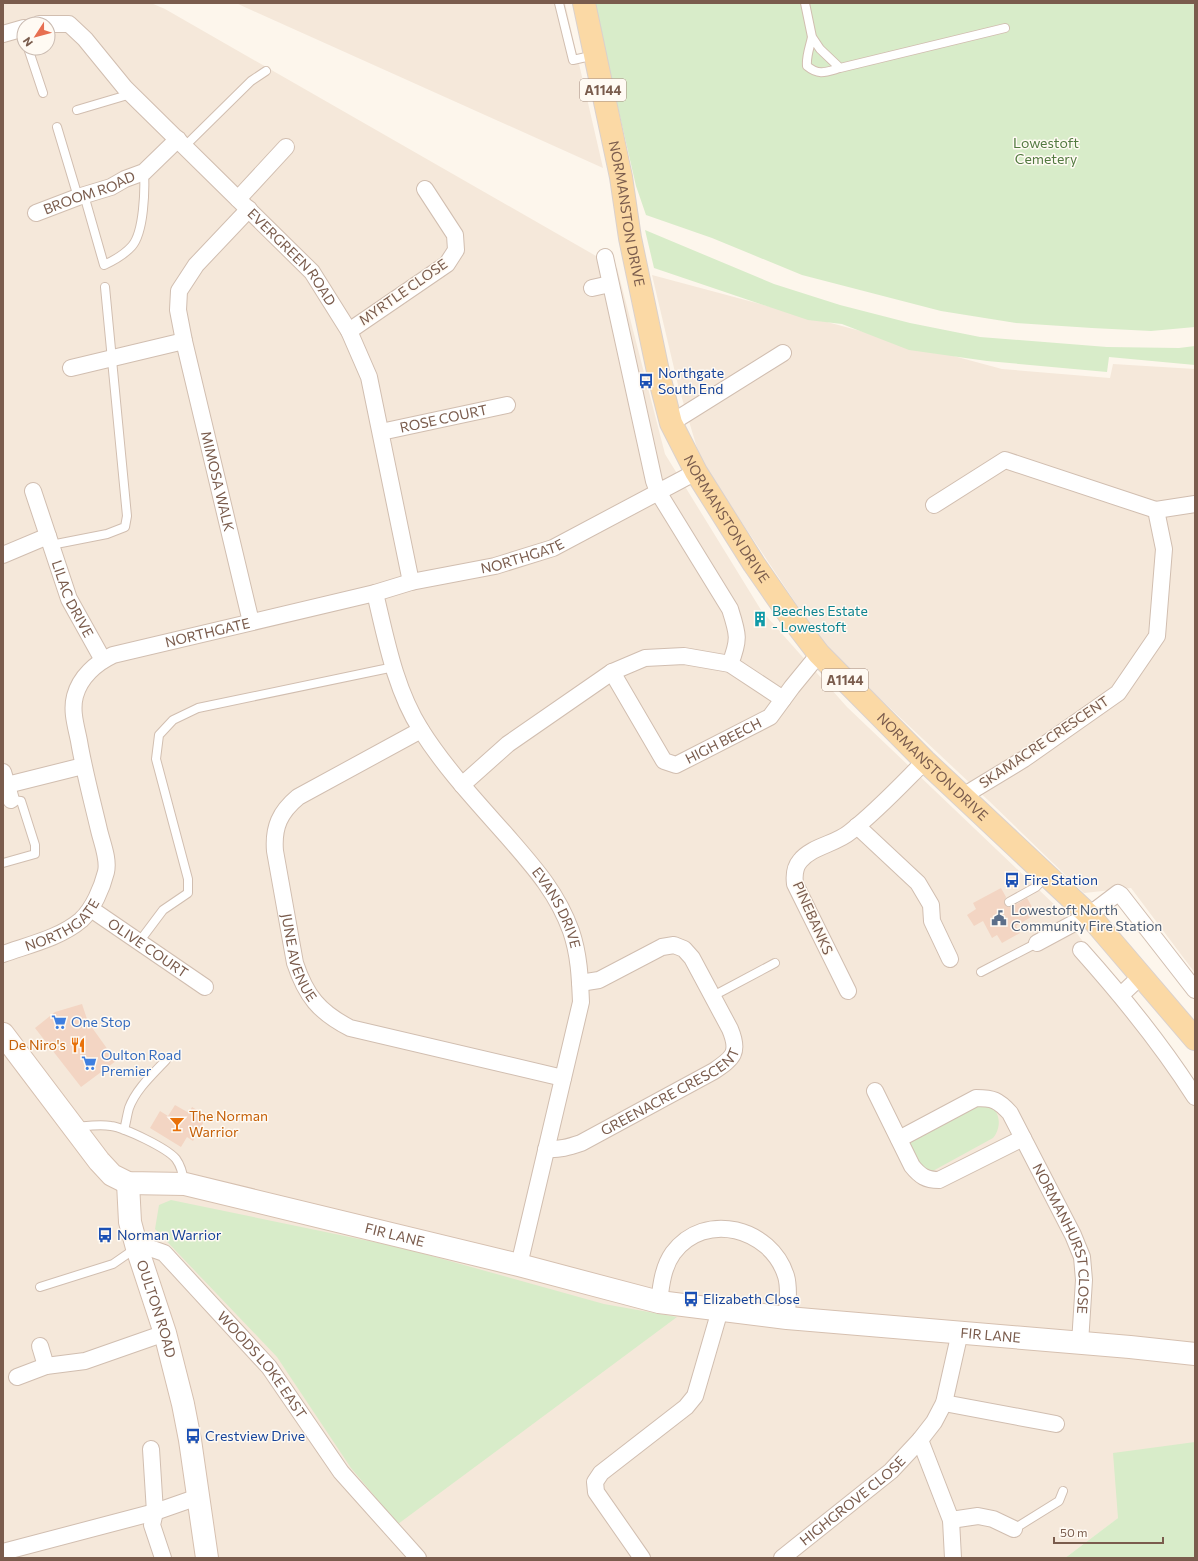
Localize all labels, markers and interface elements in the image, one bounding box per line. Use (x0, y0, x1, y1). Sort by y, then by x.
north arrow (16, 16, 56, 56)
text: N (20, 35, 35, 49)
road number: A1144 (580, 79, 626, 101)
park label: Lowestoft Cemetery (1013, 134, 1079, 167)
street label: NORMANSTON DRIVE (606, 139, 649, 288)
street label: BROOM ROAD (41, 167, 137, 217)
street label: EVERGREEN ROAD (244, 204, 340, 308)
street label: MYRTLE CLOSE (355, 255, 450, 328)
place label: Northgate South End (658, 364, 724, 397)
bus stop icon: Northgate South End (637, 372, 655, 390)
street label: ROSE COURT (398, 400, 489, 436)
street label: MIMOSA WALK (198, 429, 238, 533)
street label: NORMANSTON DRIVE (681, 452, 773, 586)
street label: NORTHGATE (479, 535, 567, 577)
street label: LILAC DRIVE (49, 558, 98, 640)
place label: Beeches Estate - Lowestoft (772, 602, 868, 635)
building icon: Beeches Estate - Lowestoft (751, 610, 769, 628)
street label: NORTHGATE (163, 614, 252, 650)
road number: A1144 (822, 669, 868, 691)
street label: SKAMACRE CRESCENT (976, 692, 1112, 791)
street label: NORMANSTON DRIVE (874, 709, 992, 824)
street label: HIGH BEECH (682, 714, 764, 767)
street label: EVANS DRIVE (529, 864, 585, 950)
bus stop icon: Fire Station (1003, 871, 1021, 889)
place label: Fire Station (1024, 871, 1098, 888)
street label: PINEBANKS (790, 879, 837, 957)
street label: NORTHGATE (23, 896, 102, 954)
place label: Lowestoft North Community Fire Station (1011, 901, 1162, 934)
public building icon: Lowestoft North Community Fire Station (990, 909, 1008, 927)
street label: JUNE AVENUE (278, 912, 321, 1005)
street label: OLIVE COURT (105, 914, 192, 981)
supermarket icon: One Stop (50, 1013, 68, 1031)
place label: One Stop (71, 1013, 131, 1030)
place label: De Niro's (9, 1036, 66, 1053)
restaurant icon: De Niro's (69, 1036, 87, 1054)
street label: GREENACRE CRESCENT (598, 1045, 743, 1139)
place label: Oulton Road Premier (101, 1046, 181, 1079)
supermarket icon: Oulton Road Premier (80, 1054, 98, 1072)
place label: The Norman Warrior (189, 1107, 268, 1140)
bar icon: The Norman Warrior (168, 1115, 186, 1133)
street label: NORMANHURST CLOSE (1029, 1160, 1093, 1314)
street label: FIR LANE (363, 1219, 426, 1250)
bus stop icon: Norman Warrior (96, 1226, 114, 1244)
place label: Norman Warrior (117, 1226, 222, 1243)
street label: OULTON ROAD (134, 1258, 180, 1360)
bus stop icon: Elizabeth Close (682, 1290, 700, 1308)
place label: Elizabeth Close (703, 1290, 800, 1307)
street label: WOODS LOKE EAST (214, 1308, 311, 1421)
street label: FIR LANE (960, 1324, 1022, 1346)
bus stop icon: Crestview Drive (184, 1427, 202, 1445)
place label: Crestview Drive (205, 1427, 305, 1444)
street label: HIGHGROVE CLOSE (796, 1452, 909, 1549)
scale bar (1054, 1519, 1163, 1545)
text: 50 m (1060, 1525, 1088, 1539)

